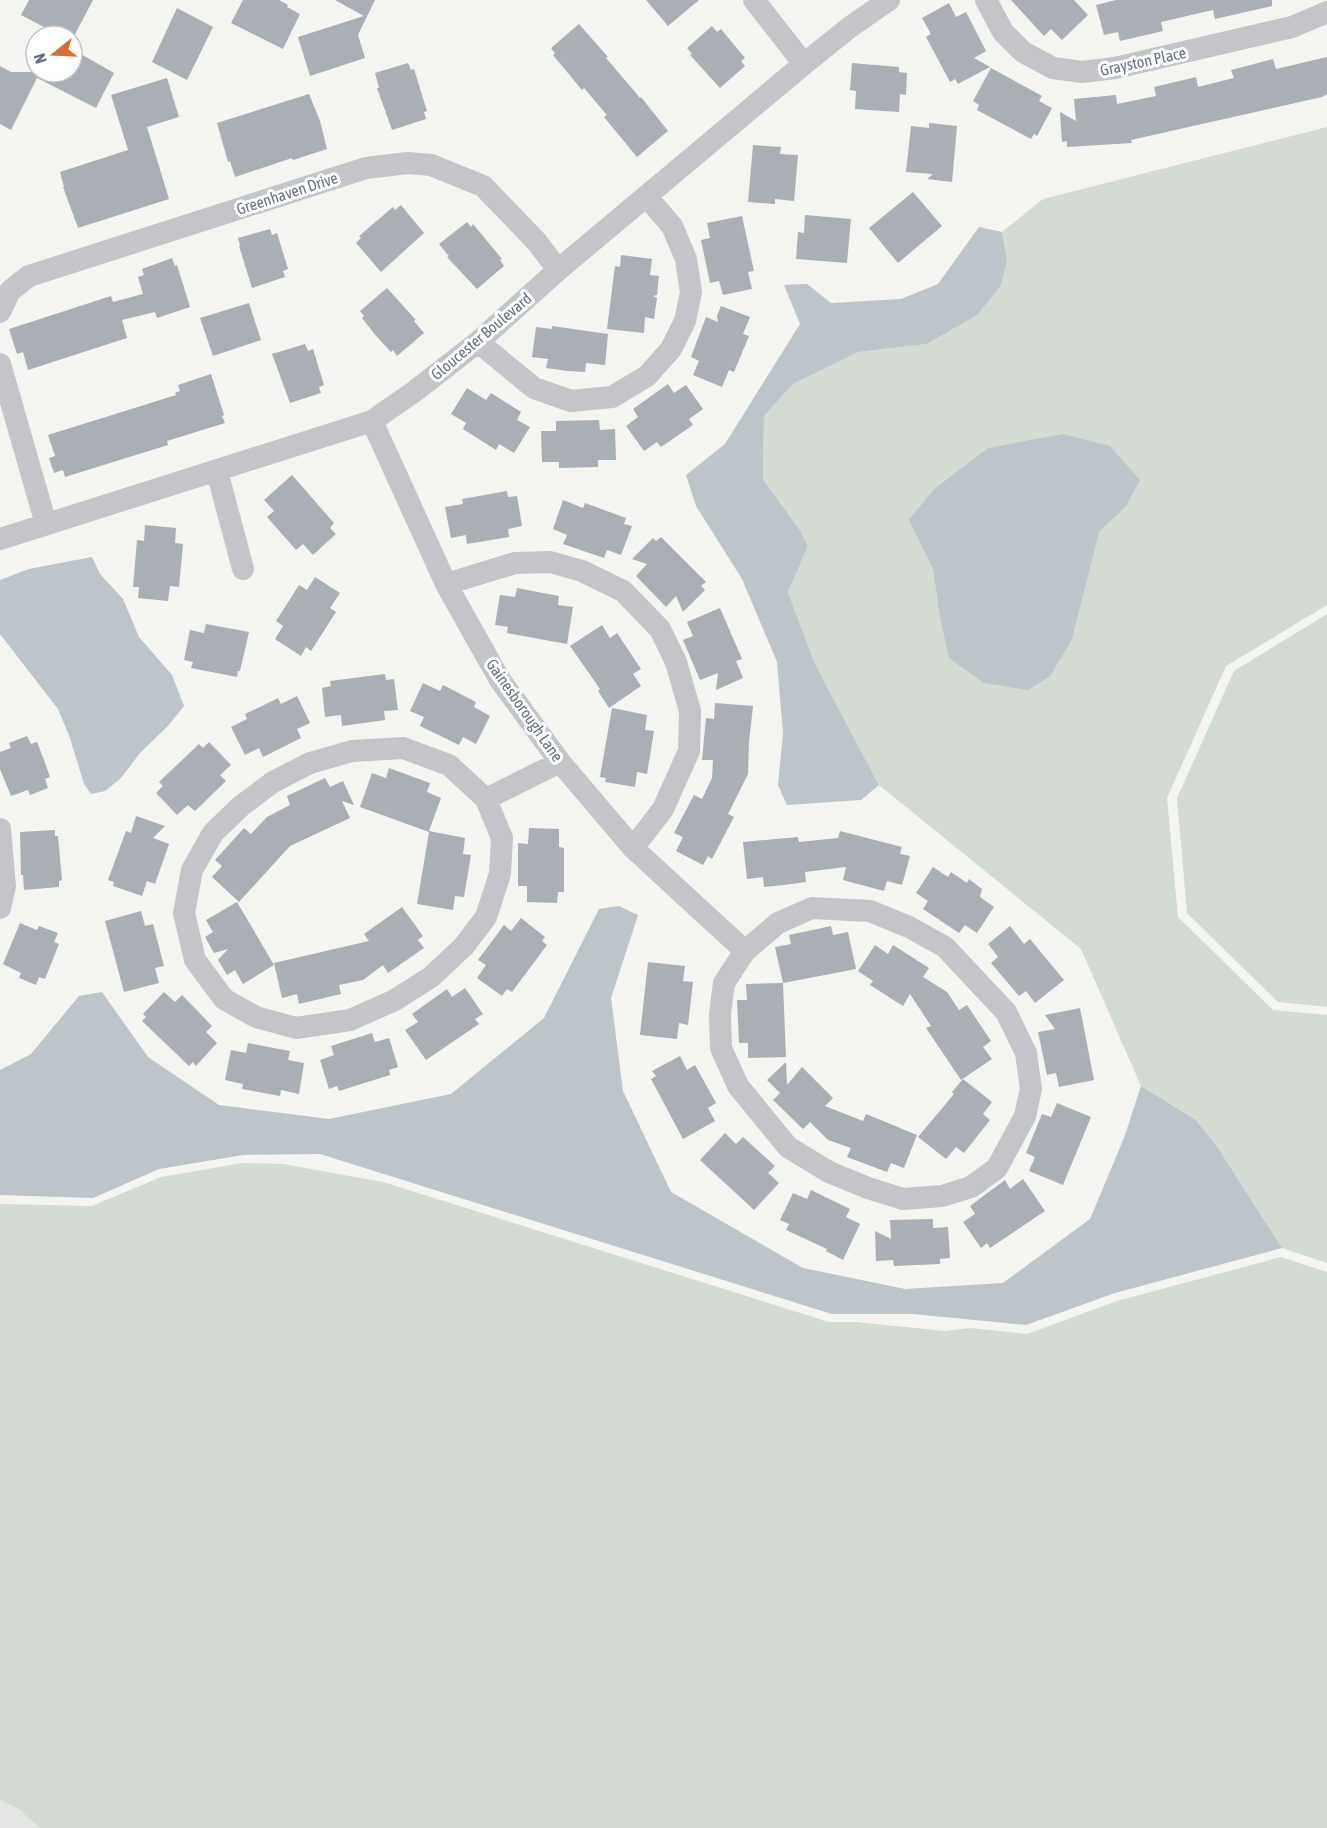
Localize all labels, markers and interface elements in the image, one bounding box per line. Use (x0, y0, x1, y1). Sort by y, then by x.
north arrow (24, 24, 84, 84)
street label: Grayston Place (1098, 43, 1188, 80)
text: N (30, 51, 50, 66)
street label: Greenhaven Drive (234, 168, 340, 218)
street label: Gloucester Boulevard (427, 289, 535, 383)
street label: Gainesborough Lane (482, 655, 567, 765)

